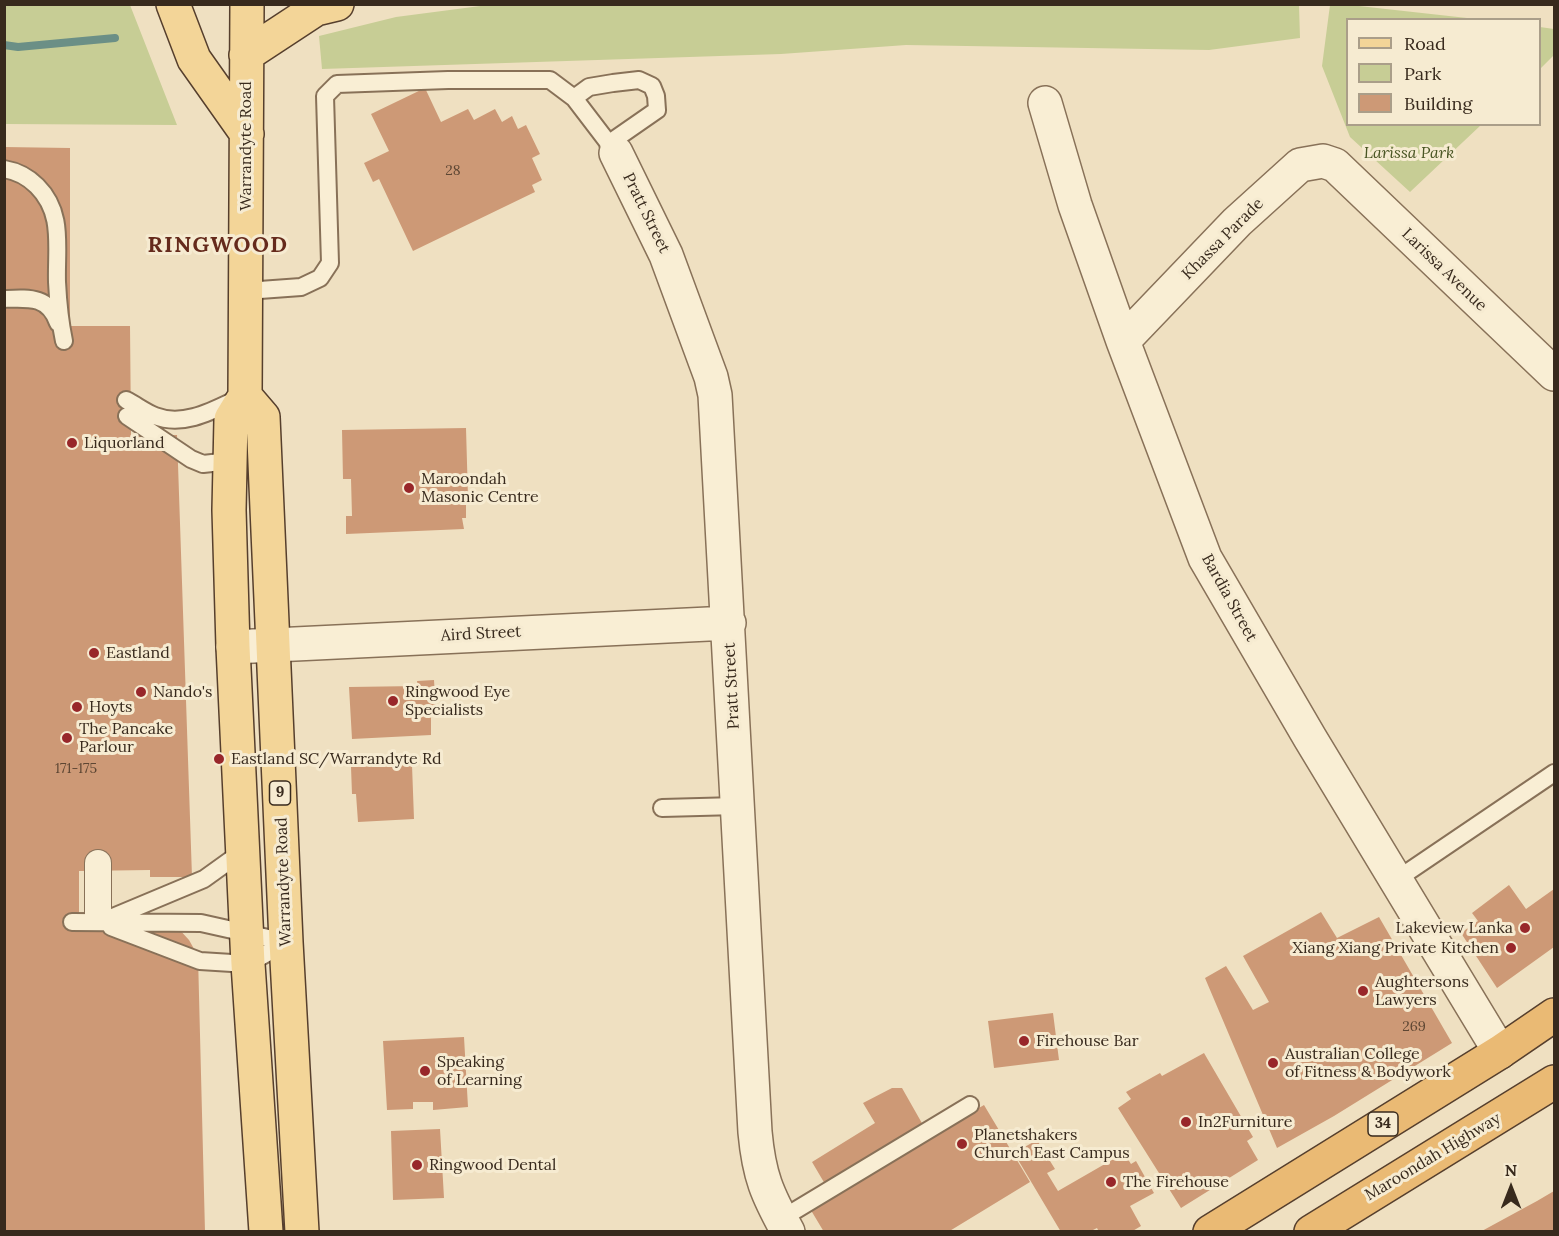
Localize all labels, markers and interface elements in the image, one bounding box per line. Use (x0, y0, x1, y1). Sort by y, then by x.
legend (1346, 18, 1541, 126)
text: Road (1404, 32, 1446, 55)
text: Park (1404, 62, 1441, 85)
street label: Warrandyte Road (236, 81, 256, 211)
text: Building (1404, 92, 1472, 115)
park label: Larissa Park (1364, 143, 1454, 163)
house number: 28 (445, 163, 461, 179)
street label: Pratt Street (618, 170, 674, 256)
street label: Khassa Parade (1178, 194, 1268, 284)
street label: Larissa Avenue (1397, 225, 1491, 315)
district label: RINGWOOD (148, 233, 288, 259)
place label: Liquorland (84, 433, 165, 453)
marker: Liquorland (65, 436, 79, 450)
place label: Maroondah Masonic Centre (421, 469, 539, 507)
marker: Maroondah Masonic Centre (402, 481, 416, 495)
street label: Bardia Street (1197, 551, 1261, 645)
street label: Aird Street (440, 622, 522, 646)
street label: Pratt Street (720, 642, 744, 730)
place label: Eastland (106, 643, 170, 663)
marker: Eastland (87, 646, 101, 660)
place label: Nando's (153, 682, 213, 702)
place label: Ringwood Eye Specialists (405, 682, 510, 720)
marker: Nando's (134, 685, 148, 699)
marker: Ringwood Eye Specialists (386, 694, 400, 708)
place label: Hoyts (89, 697, 132, 717)
marker: Hoyts (70, 700, 84, 714)
place label: The Pancake Parlour (79, 719, 173, 757)
marker: The Pancake Parlour (60, 731, 74, 745)
place label: Eastland SC/Warrandyte Rd (231, 749, 441, 769)
marker: Eastland SC/Warrandyte Rd (212, 752, 226, 766)
house number: 171-175 (55, 761, 97, 777)
road number: 9 (270, 781, 290, 805)
street label: Warrandyte Road (272, 817, 296, 947)
place label: Lakeview Lanka (1395, 918, 1513, 938)
marker: Lakeview Lanka (1518, 921, 1532, 935)
place label: Xiang Xiang Private Kitchen (1293, 938, 1499, 958)
marker: Xiang Xiang Private Kitchen (1504, 941, 1518, 955)
place label: Aughtersons Lawyers (1375, 972, 1469, 1010)
marker: Aughtersons Lawyers (1356, 984, 1370, 998)
house number: 269 (1402, 1019, 1426, 1035)
place label: Firehouse Bar (1036, 1031, 1139, 1051)
marker: Firehouse Bar (1017, 1034, 1031, 1048)
place label: Australian College of Fitness & Bodywork (1285, 1044, 1451, 1082)
place label: Speaking of Learning (437, 1052, 522, 1090)
marker: Australian College of Fitness & Bodywork (1266, 1056, 1280, 1070)
marker: Speaking of Learning (418, 1064, 432, 1078)
street label: Maroondah Highway (1362, 1109, 1504, 1205)
place label: In2Furniture (1198, 1112, 1292, 1132)
road number: 34 (1368, 1112, 1398, 1136)
marker: In2Furniture (1179, 1115, 1193, 1129)
place label: Planetshakers Church East Campus (974, 1125, 1130, 1163)
marker: Planetshakers Church East Campus (955, 1137, 969, 1151)
place label: Ringwood Dental (429, 1155, 556, 1175)
marker: Ringwood Dental (410, 1158, 424, 1172)
north arrow (1481, 1158, 1541, 1218)
text: N (1505, 1160, 1517, 1180)
place label: The Firehouse (1123, 1172, 1229, 1192)
marker: The Firehouse (1104, 1175, 1118, 1189)

